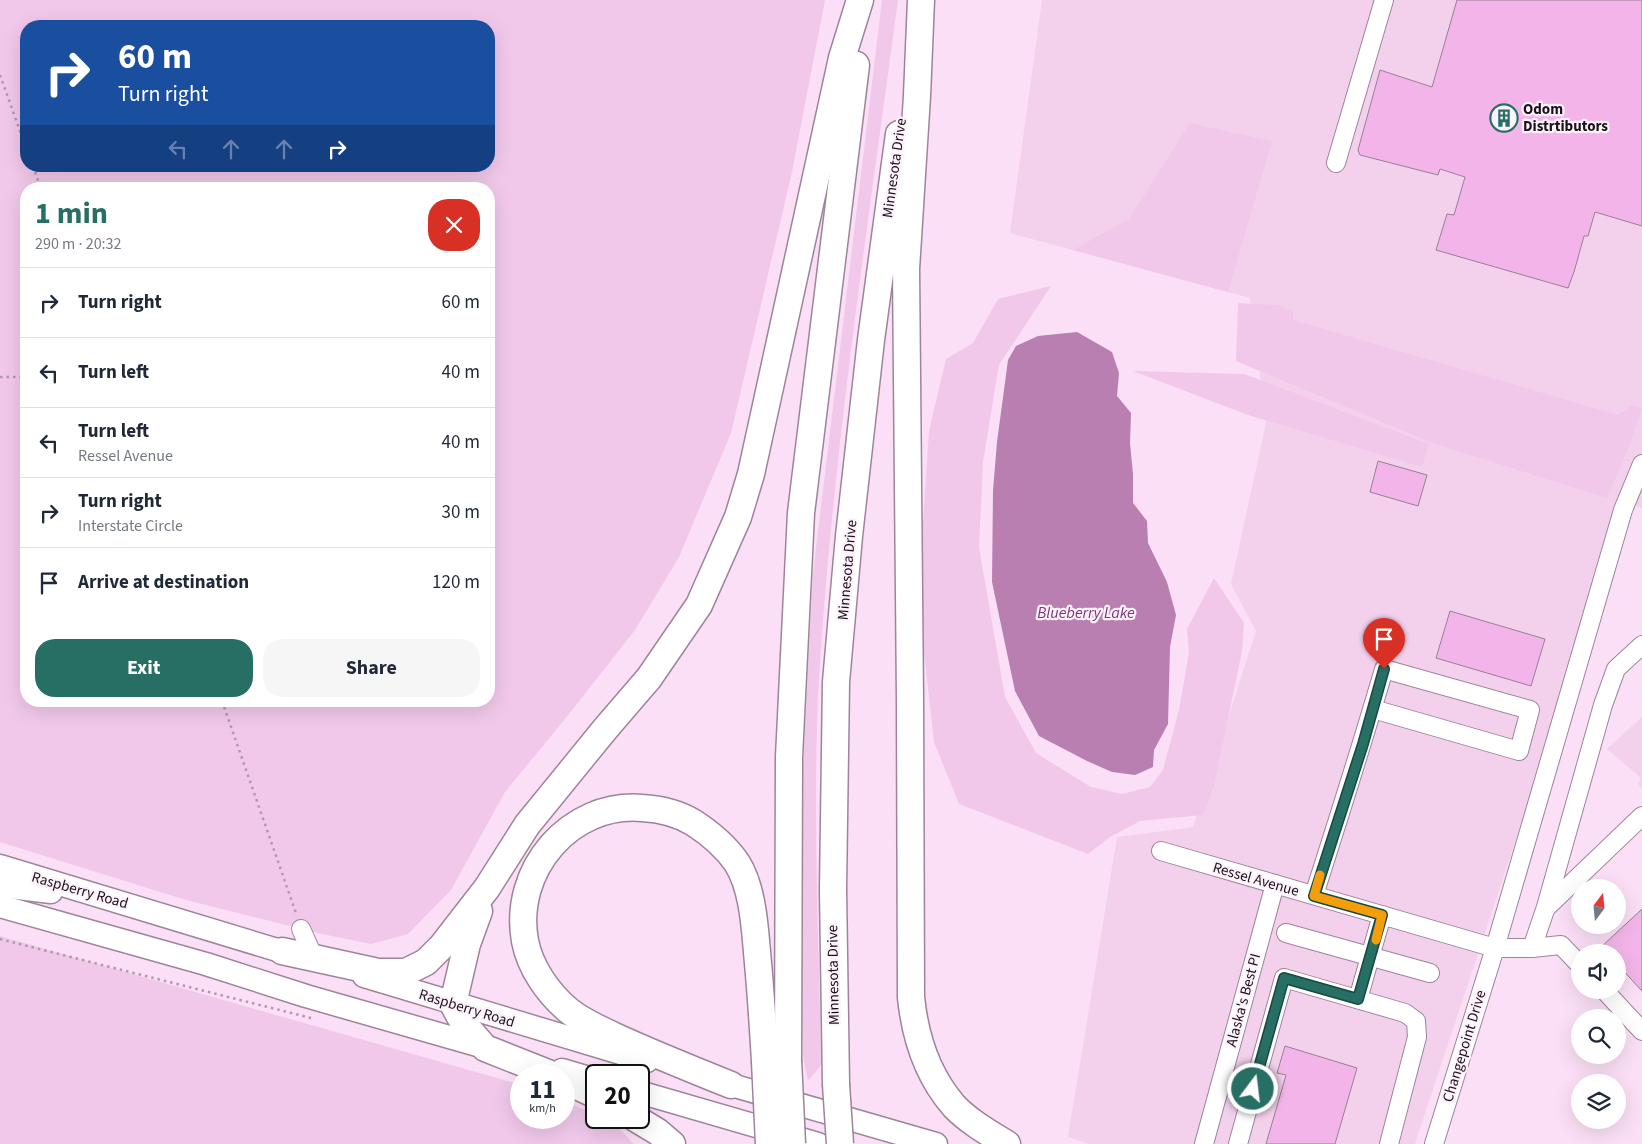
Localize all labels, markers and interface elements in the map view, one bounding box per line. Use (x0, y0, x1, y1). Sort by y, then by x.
text: 60 m (118, 32, 192, 82)
icon: right (35, 40, 100, 105)
text: Turn right (118, 78, 208, 110)
place label: Odom Distrtibutors (1523, 99, 1608, 137)
building icon: Odom Distrtibutors (1489, 103, 1519, 133)
street label: Minnesota Drive (877, 117, 912, 219)
icon: left (164, 135, 192, 163)
icon: ahead (217, 135, 245, 163)
icon: ahead (270, 135, 298, 163)
icon: right (323, 135, 351, 163)
text: 1 min (35, 192, 108, 235)
button: close (428, 199, 480, 251)
text: 290 m · 20:32 (35, 233, 122, 255)
icon: right (35, 289, 63, 317)
text: Turn right (78, 289, 162, 316)
text: 60 m (442, 289, 480, 316)
icon: left (35, 359, 63, 387)
text: Turn left (78, 359, 149, 386)
text: 40 m (442, 359, 480, 386)
text: Turn left (78, 418, 149, 445)
icon: left (35, 429, 63, 457)
text: 40 m (442, 429, 480, 456)
text: Ressel Avenue (78, 445, 173, 467)
text: Turn right (78, 488, 162, 515)
icon: right (35, 499, 63, 527)
text: 30 m (442, 499, 480, 526)
text: Interstate Circle (78, 515, 183, 537)
street label: Minnesota Drive (833, 519, 862, 621)
icon: arrive (35, 569, 63, 597)
text: Arrive at destination (78, 569, 249, 596)
text: 120 m (432, 569, 480, 596)
water label: Blueberry Lake (1037, 602, 1135, 624)
pin (1363, 618, 1405, 669)
icon: arrive (1370, 625, 1398, 653)
button: Exit (35, 639, 253, 697)
button: Share (263, 639, 480, 697)
street label: Ressel Avenue (1210, 857, 1301, 902)
street label: Raspberry Road (29, 867, 131, 914)
north arrow (1571, 879, 1626, 934)
map controls (1571, 879, 1626, 1129)
street label: Minnesota Drive (822, 925, 845, 1025)
button: sound (1571, 944, 1626, 999)
street label: Alaska's Best PI (1221, 951, 1266, 1049)
street label: Raspberry Road (416, 984, 517, 1033)
street label: Changepoint Drive (1437, 988, 1492, 1105)
button: search (1571, 1009, 1626, 1064)
position arrow (1226, 1062, 1278, 1114)
speed limit sign: 20 (585, 1064, 650, 1129)
text: 11 (529, 1072, 556, 1108)
button: layers (1571, 1074, 1626, 1129)
text: km/h (529, 1100, 556, 1117)

